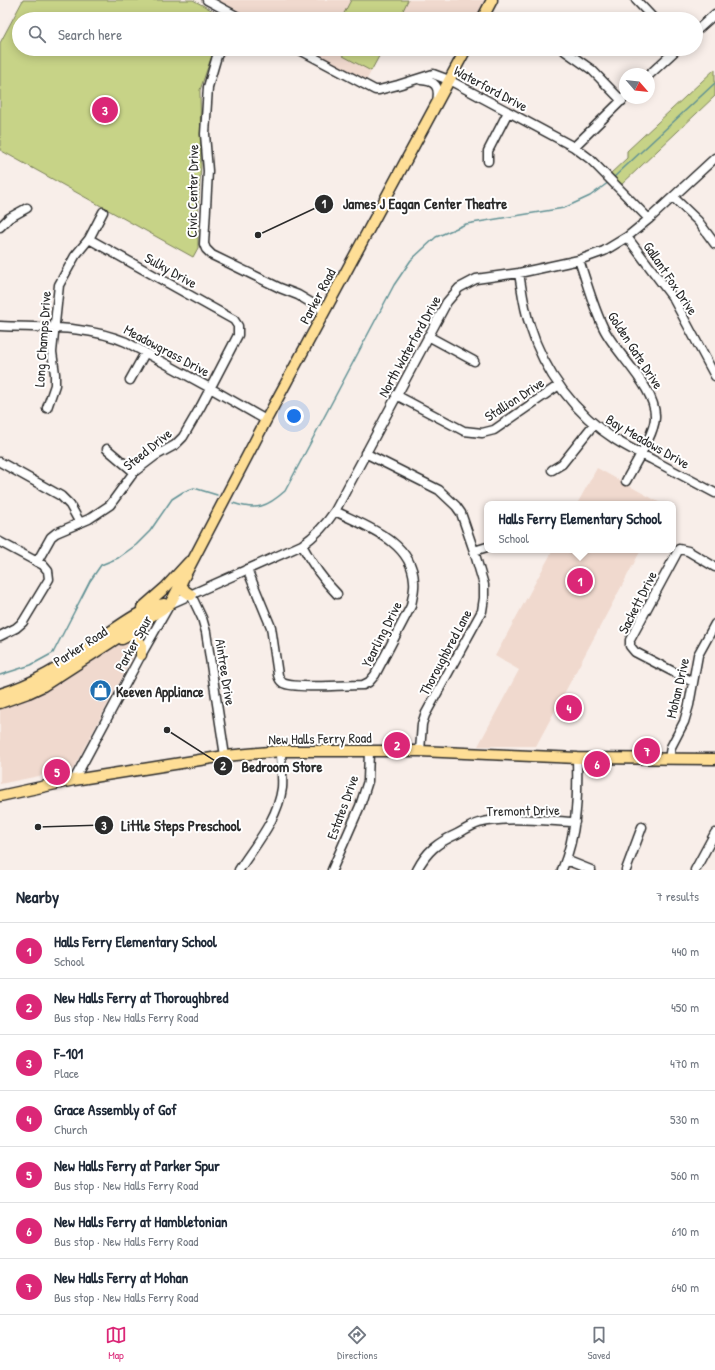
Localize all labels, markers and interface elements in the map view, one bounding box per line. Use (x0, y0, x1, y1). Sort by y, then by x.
search box (12, 12, 703, 56)
icon: search (26, 23, 48, 45)
text: Search here (58, 24, 122, 45)
street label: Waterford Drive (451, 61, 532, 116)
north arrow (619, 68, 655, 104)
pin: 3 (92, 95, 118, 125)
street label: Civic Center Drive (182, 144, 202, 238)
callout: James J Eagan Center Theatre (314, 190, 515, 217)
text: James J Eagan Center Theatre (343, 193, 507, 215)
text: 1 (322, 195, 327, 212)
street label: Gallant Fox Drive (639, 238, 703, 319)
street label: Sulky Drive (141, 248, 201, 293)
street label: Parker Road (294, 264, 340, 327)
street label: Long Champs Drive (29, 290, 56, 388)
street label: North Waterford Drive (373, 291, 445, 400)
street label: Golden Gate Drive (604, 308, 668, 393)
street label: Meadowgrass Drive (120, 319, 214, 382)
street label: Stallion Drive (481, 372, 548, 425)
your location (284, 406, 304, 426)
street label: Bay Meadows Drive (602, 409, 694, 474)
street label: Steed Drive (119, 423, 176, 474)
popup (484, 501, 676, 553)
text: Halls Ferry Elementary School (499, 508, 661, 529)
text: School (499, 529, 529, 547)
pin: 1 (567, 566, 593, 596)
street label: Sackett Drive (613, 567, 661, 637)
street label: Yearling Drive (356, 597, 407, 671)
street label: Thoroughbred Lane (414, 605, 477, 699)
street label: Parker Spur (110, 611, 157, 675)
street label: Parker Road (49, 621, 111, 670)
street label: Aintree Drive (211, 637, 241, 707)
street label: Mohan Drive (661, 656, 693, 720)
shop icon: Keeven Appliance (87, 678, 113, 704)
place label: Keeven Appliance (116, 682, 204, 703)
pin: 4 (556, 693, 582, 723)
street label: New Halls Ferry Road (268, 728, 372, 749)
pin: 2 (384, 730, 410, 760)
pin: 7 (634, 736, 660, 766)
pin: 6 (584, 749, 610, 779)
callout: Bedroom Store (213, 753, 330, 780)
text: Bedroom Store (242, 756, 322, 777)
pin: 5 (44, 757, 70, 787)
text: 2 (220, 757, 226, 774)
street label: Estates Drive (322, 772, 363, 842)
street label: Tremont Drive (486, 800, 560, 820)
callout: Little Steps Preschool (94, 812, 249, 839)
text: Little Steps Preschool (121, 815, 242, 837)
text: 3 (101, 817, 107, 834)
text: Nearby (16, 885, 59, 908)
text: 7 results (656, 887, 699, 905)
text: Halls Ferry Elementary School (54, 931, 217, 952)
text: 1 (27, 942, 31, 960)
text: 440 m (672, 942, 699, 960)
text: School (54, 952, 84, 970)
text: New Halls Ferry at Thoroughbred (54, 987, 228, 1008)
text: 2 (26, 998, 32, 1016)
text: 450 m (671, 998, 699, 1016)
text: Bus stop · New Halls Ferry Road (54, 1008, 198, 1026)
text: F-101 (54, 1043, 83, 1064)
text: 3 (26, 1054, 32, 1072)
text: 470 m (670, 1054, 699, 1072)
text: Place (54, 1064, 79, 1082)
text: Grace Assembly of Gof (54, 1099, 177, 1120)
text: 4 (27, 1110, 31, 1128)
text: 530 m (670, 1110, 699, 1128)
text: Church (54, 1120, 87, 1138)
text: New Halls Ferry at Parker Spur (54, 1155, 220, 1176)
text: 5 (26, 1166, 32, 1184)
text: 560 m (671, 1166, 699, 1184)
text: Bus stop · New Halls Ferry Road (54, 1176, 198, 1194)
text: New Halls Ferry at Hambletonian (54, 1211, 228, 1232)
text: 6 (26, 1222, 32, 1240)
text: 610 m (671, 1222, 699, 1240)
text: Bus stop · New Halls Ferry Road (54, 1232, 198, 1250)
text: New Halls Ferry at Mohan (54, 1267, 188, 1288)
text: 7 (26, 1278, 32, 1296)
text: 640 m (671, 1278, 699, 1296)
text: Bus stop · New Halls Ferry Road (54, 1288, 198, 1306)
tab: Map (105, 1324, 127, 1362)
tab: Directions (337, 1324, 378, 1362)
tab: Saved (588, 1324, 610, 1362)

